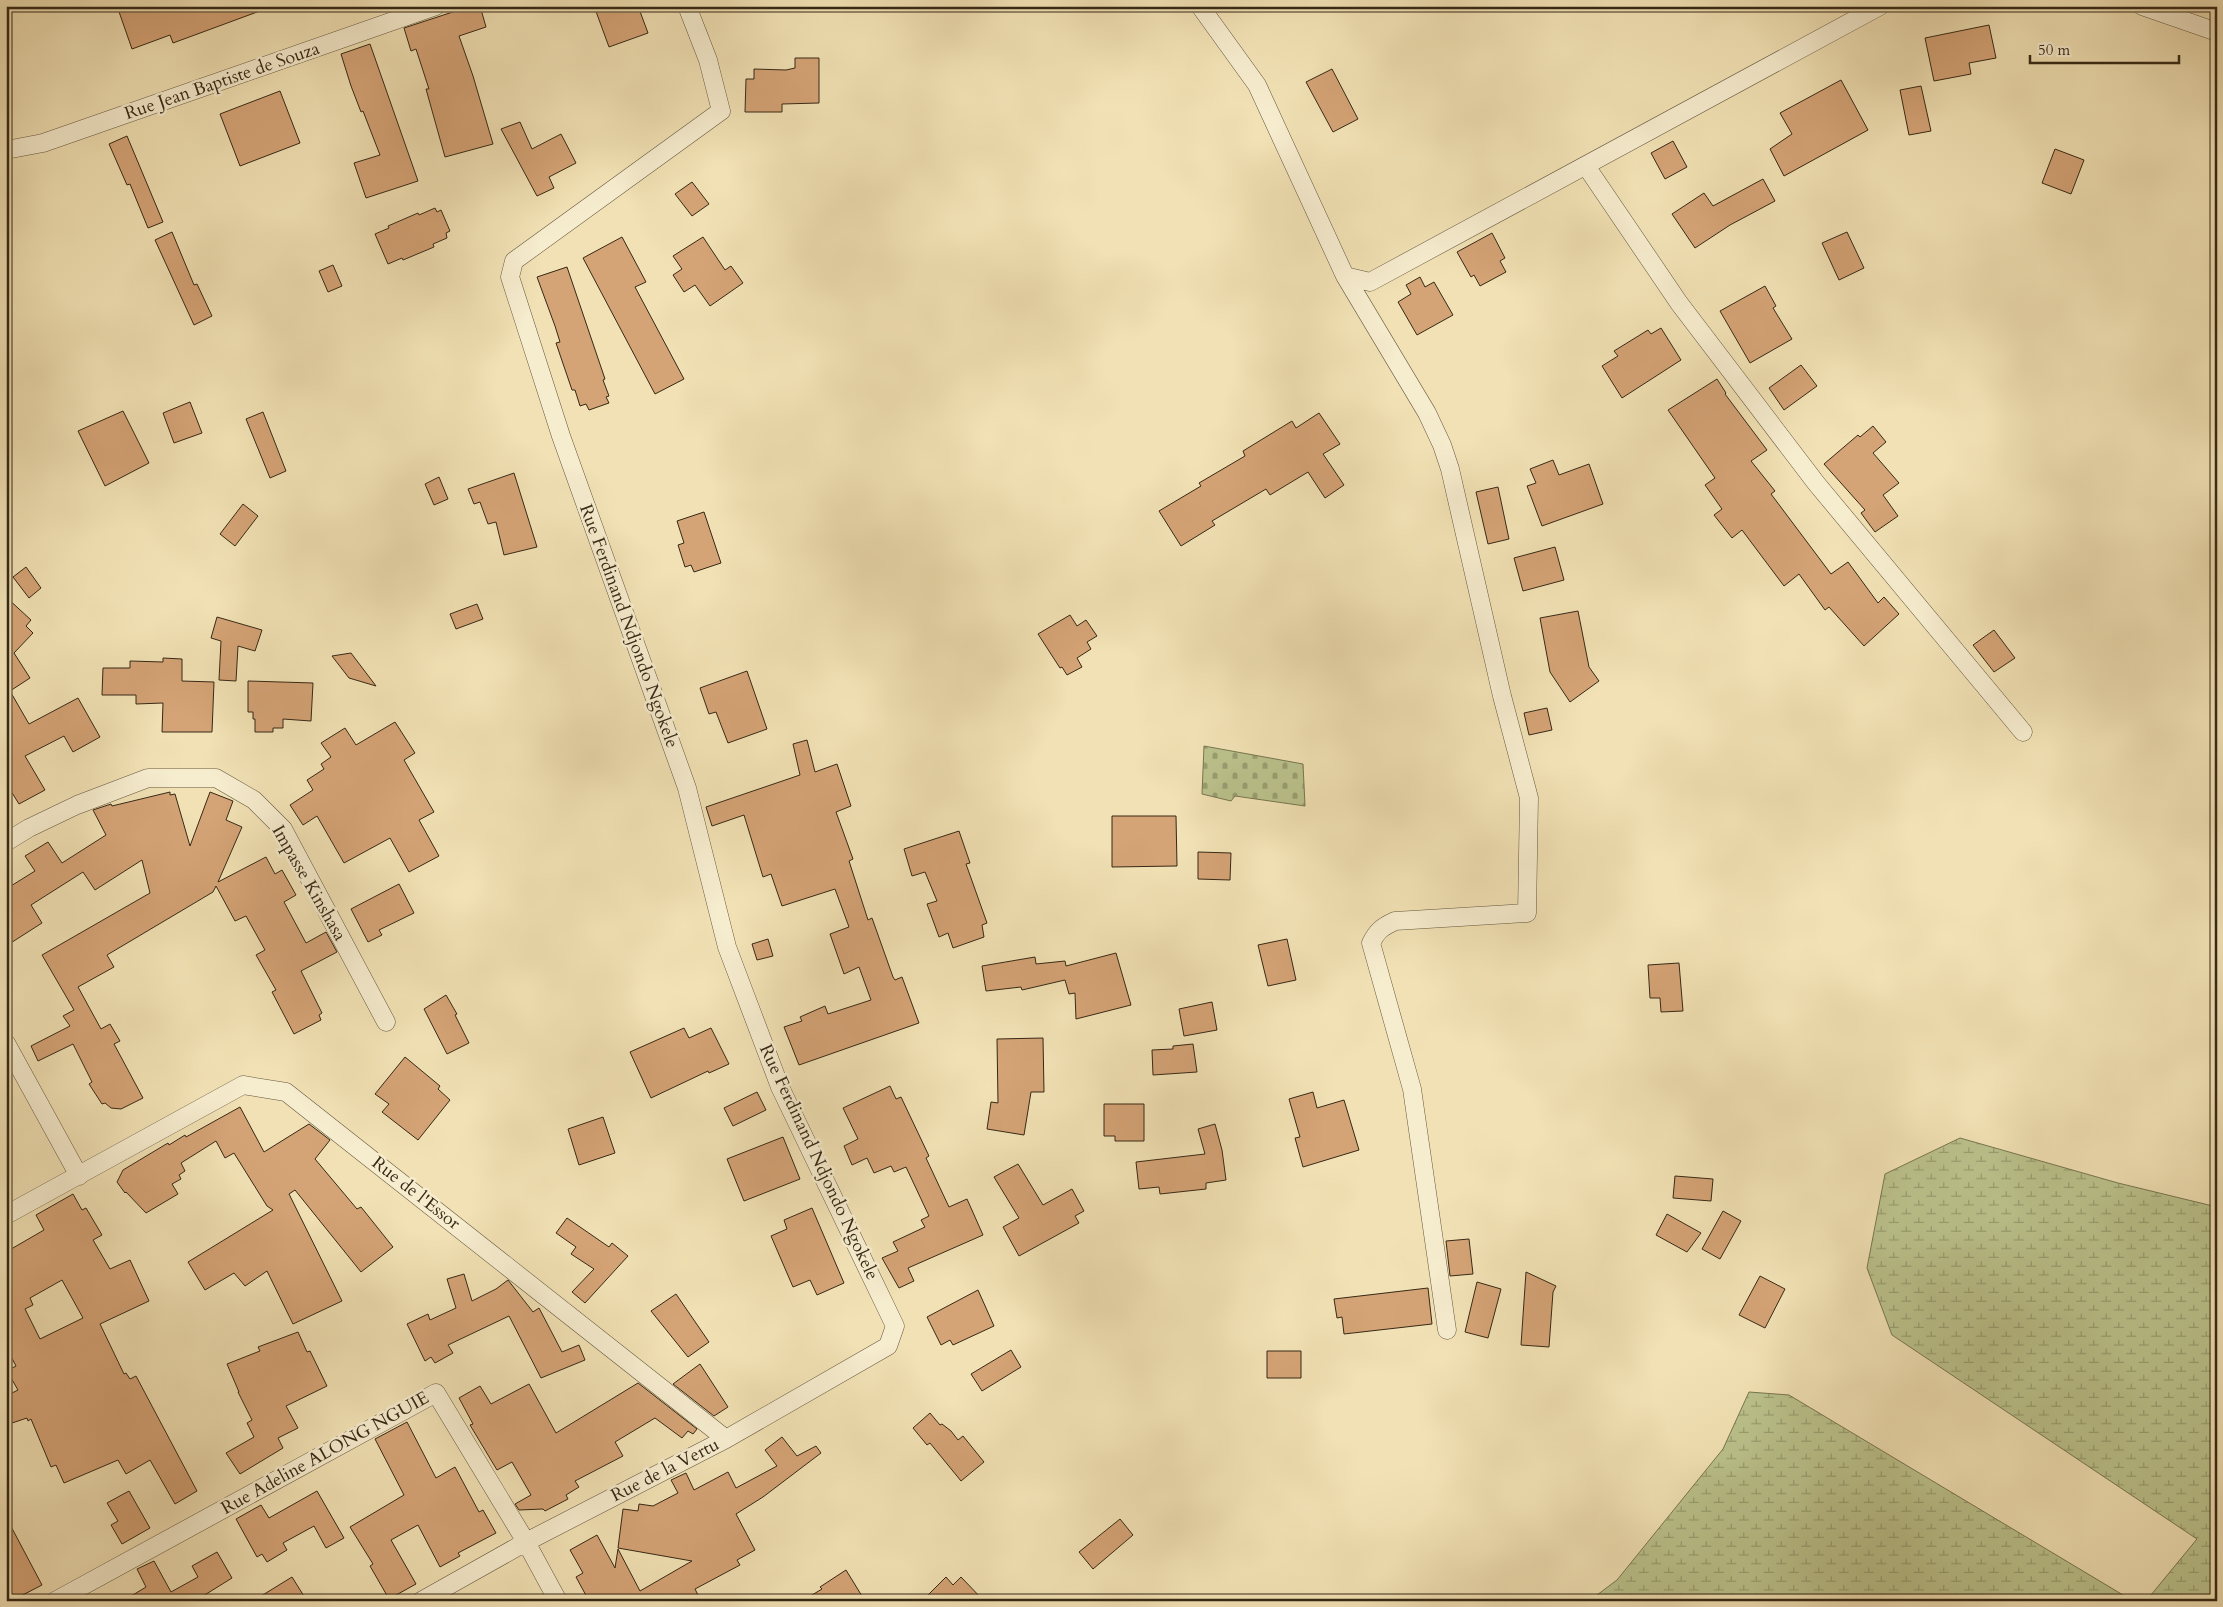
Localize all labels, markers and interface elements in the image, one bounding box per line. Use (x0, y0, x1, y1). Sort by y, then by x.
scale bar (2030, 32, 2179, 64)
street label: Rue Jean Baptiste de Souza (121, 36, 323, 126)
text: 50 m (2038, 40, 2070, 60)
street label: Rue Ferdinand Ndjondo Ngokele (573, 501, 685, 751)
street label: Impasse Kinshasa (266, 820, 352, 946)
street label: Rue Ferdinand Ndjondo Ngokele (753, 1040, 885, 1284)
street label: Rue de l'Essor (367, 1151, 466, 1236)
street label: Rue Adeline ALONG NGUIE (217, 1385, 433, 1521)
street label: Rue de la Vertu (606, 1432, 724, 1508)

